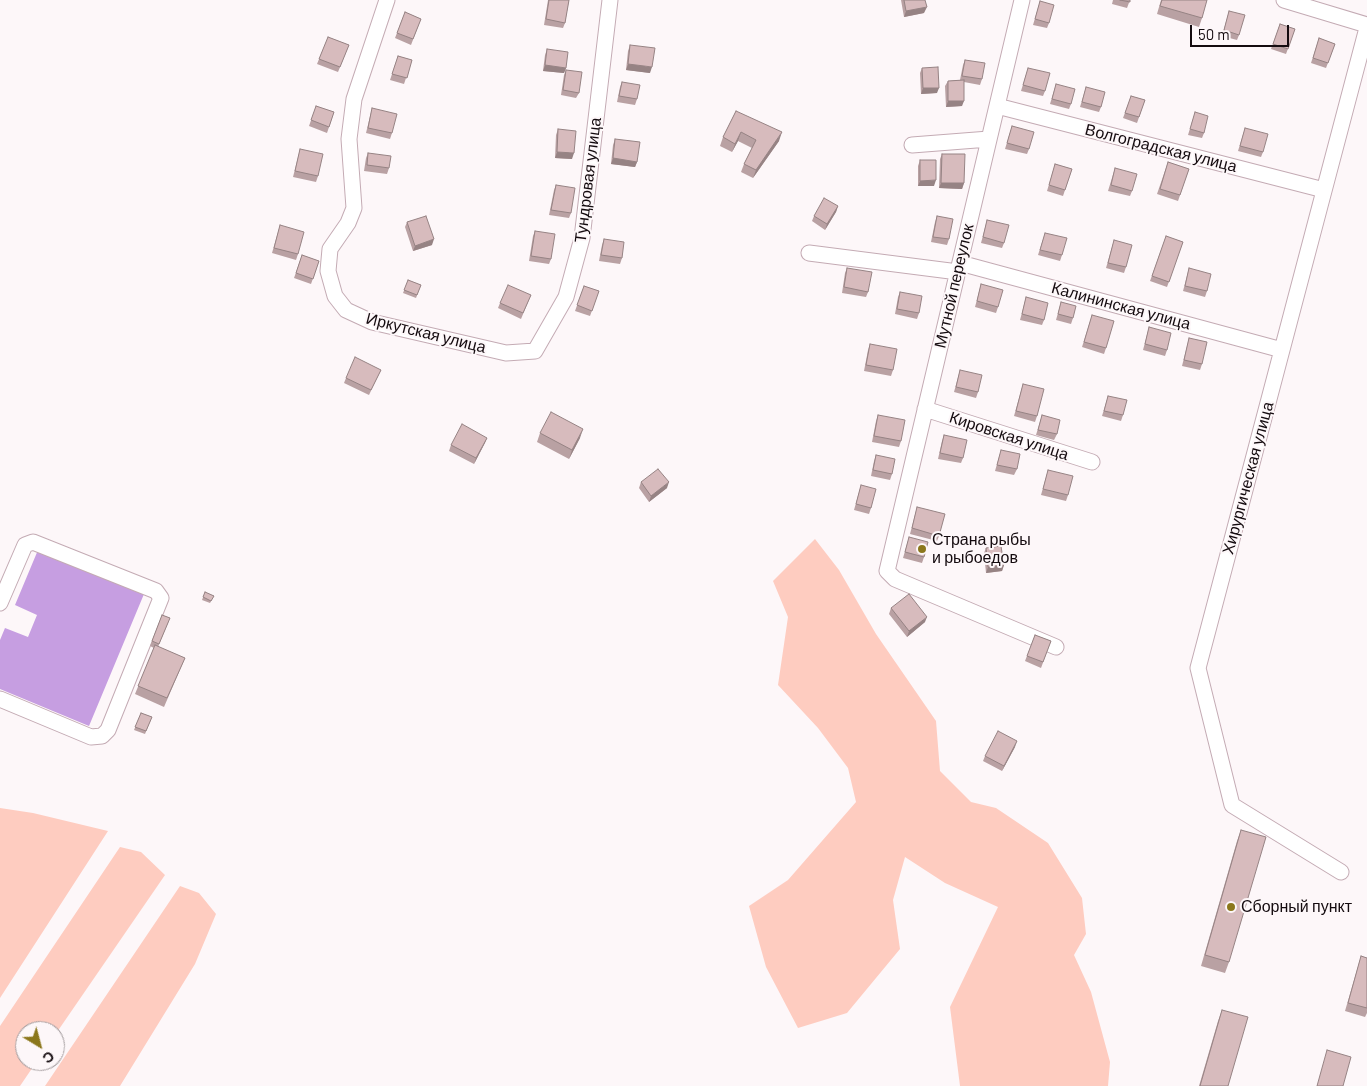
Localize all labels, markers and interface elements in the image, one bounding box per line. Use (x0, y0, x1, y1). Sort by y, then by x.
scale bar (1192, 15, 1291, 47)
text: 50 m (1198, 25, 1230, 43)
street label: Тундровая улица (571, 116, 605, 244)
street label: Волгоградская улица (1083, 120, 1239, 176)
street label: Мутной переулок (930, 222, 978, 350)
street label: Калининская улица (1049, 278, 1193, 334)
street label: Иркутская улица (364, 309, 488, 357)
street label: Хирургическая улица (1218, 400, 1278, 556)
street label: Кировская улица (947, 408, 1071, 464)
place label: Страна рыбы и рыбоедов (932, 530, 1031, 568)
marker: Страна рыбы и рыбоедов (916, 543, 928, 555)
place label: Сборный пункт (1241, 897, 1352, 917)
marker: Сборный пункт (1225, 901, 1237, 913)
north arrow (15, 1021, 65, 1071)
text: С (40, 1048, 58, 1067)

